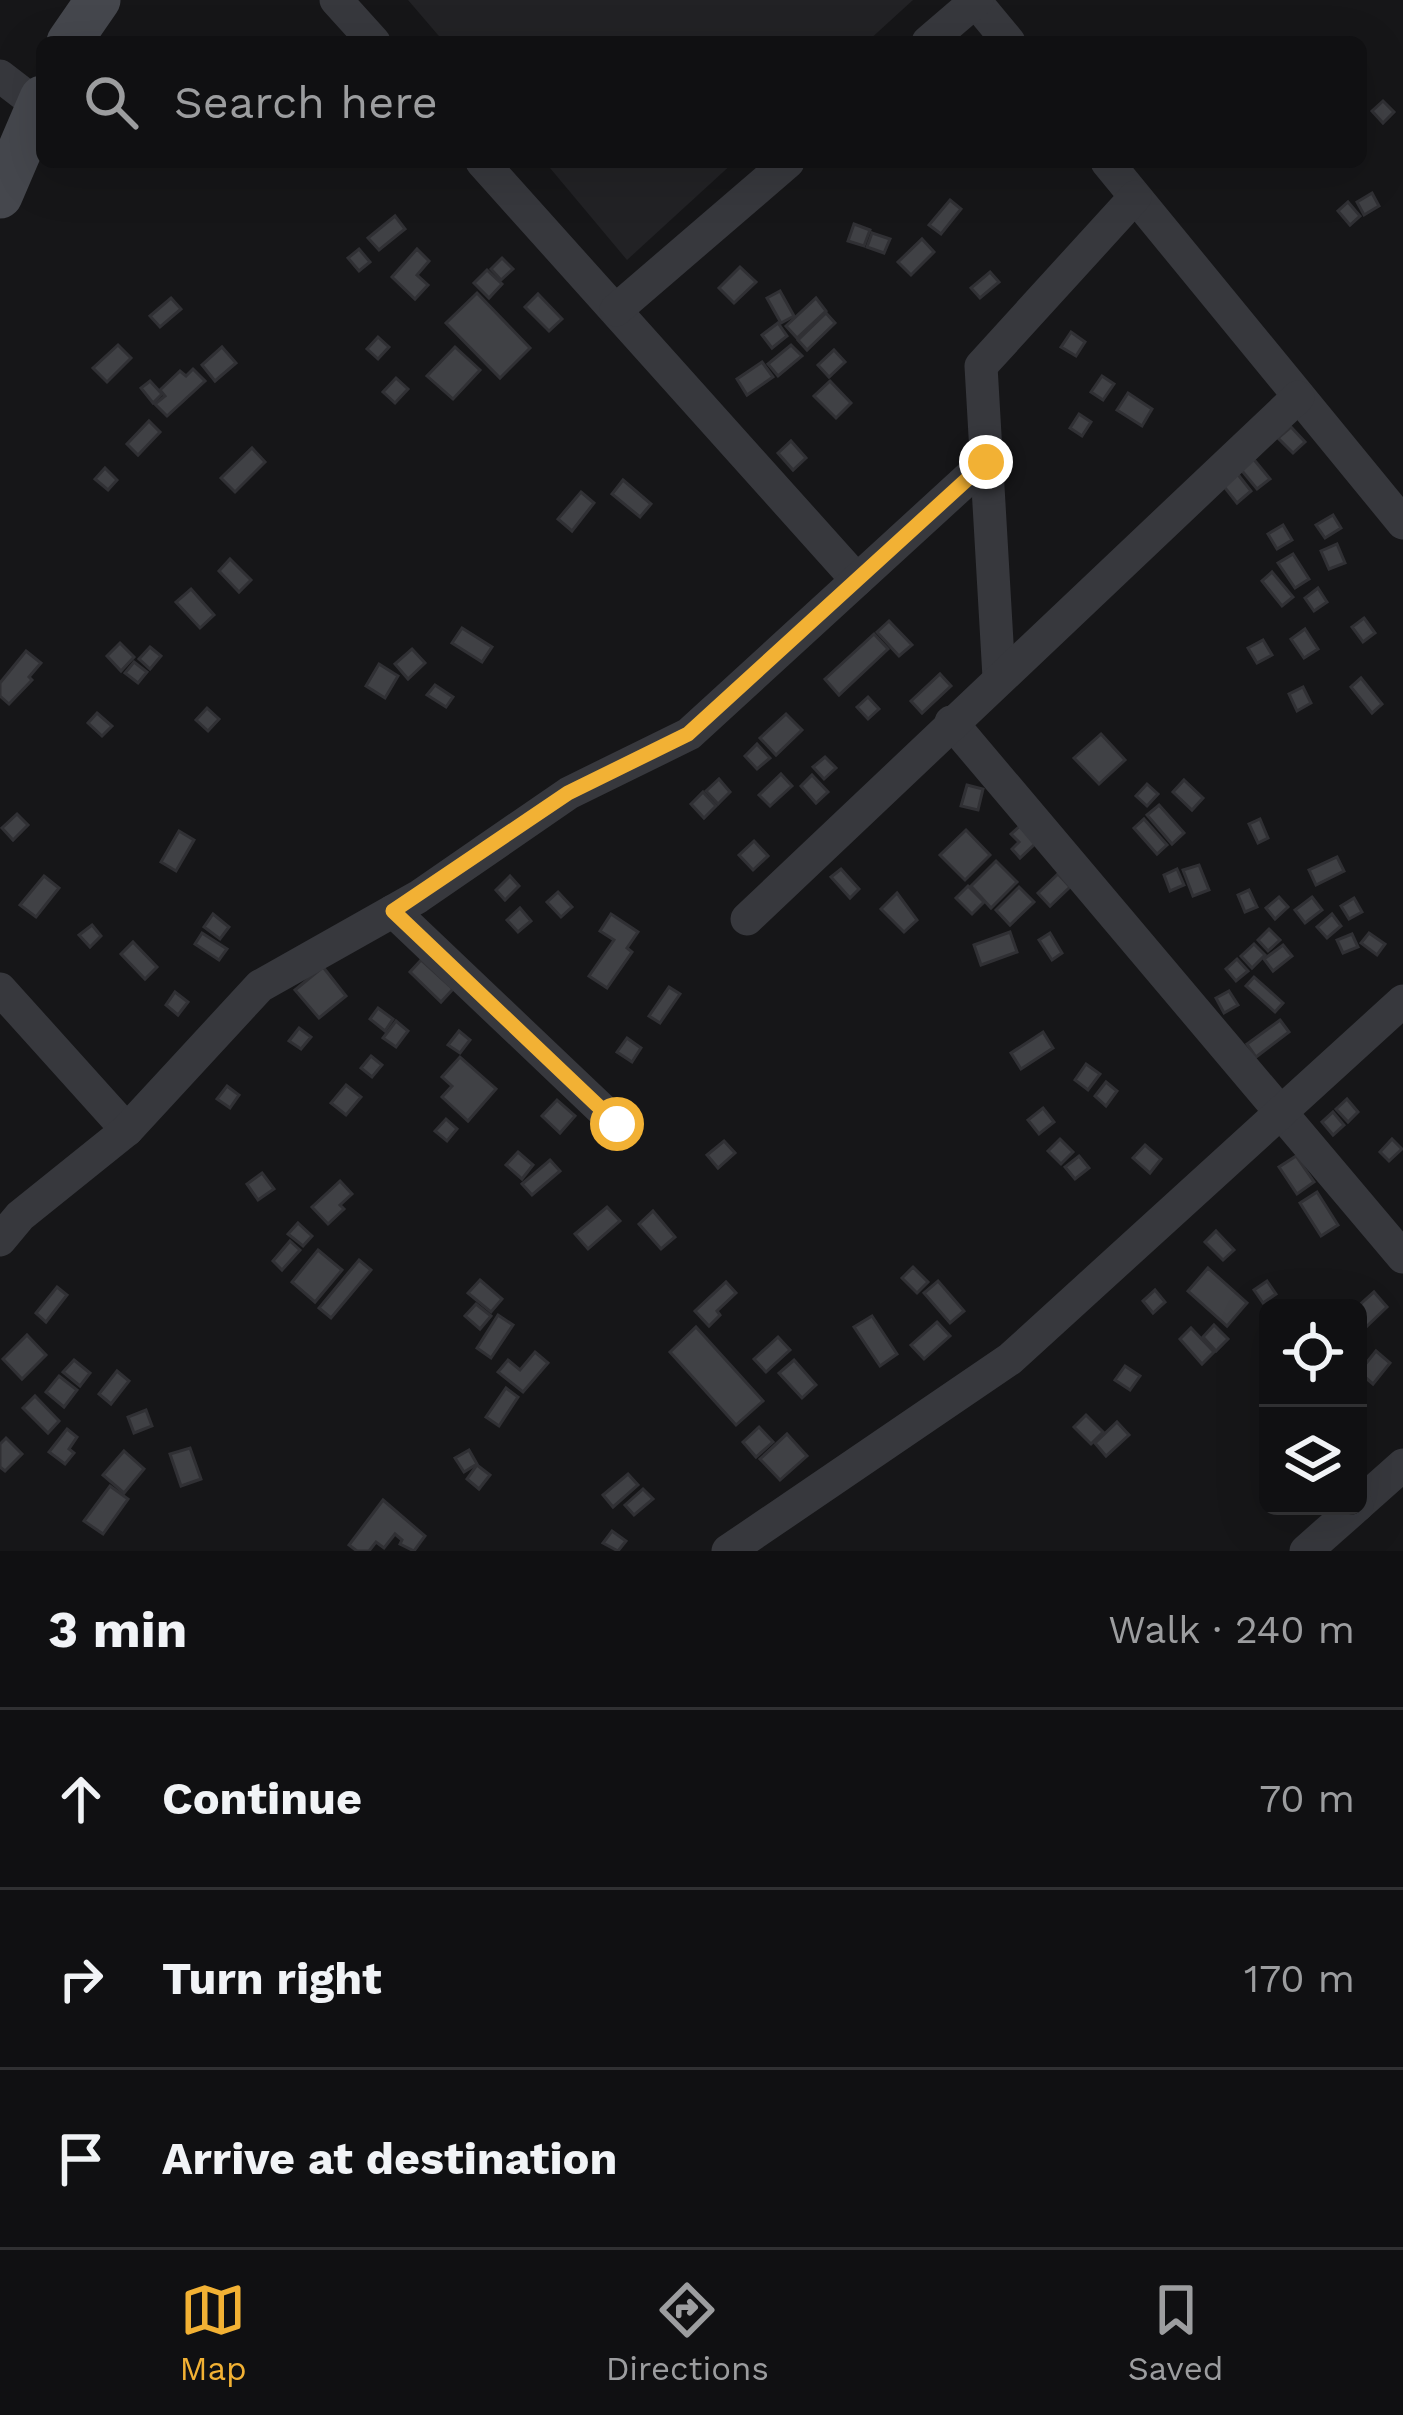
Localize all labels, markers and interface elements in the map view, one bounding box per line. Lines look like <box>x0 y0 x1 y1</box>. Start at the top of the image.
search box <box>36 36 1367 168</box>
icon: search <box>78 69 144 135</box>
text: Search here <box>174 76 438 129</box>
route end <box>959 435 1013 489</box>
route start <box>590 1097 644 1151</box>
map controls <box>1259 1299 1367 1515</box>
button: locate <box>1259 1299 1367 1407</box>
button: layers <box>1259 1407 1367 1515</box>
text: 3 min <box>48 1600 187 1659</box>
text: Walk · 240 m <box>1108 1607 1355 1652</box>
icon: ahead <box>48 1766 114 1832</box>
text: Continue <box>162 1772 362 1825</box>
text: 70 m <box>1259 1776 1355 1821</box>
icon: right <box>48 1946 114 2012</box>
text: Turn right <box>162 1952 382 2005</box>
text: 170 m <box>1244 1956 1355 2001</box>
icon: arrive <box>48 2126 114 2192</box>
text: Arrive at destination <box>162 2132 617 2185</box>
tab: Map <box>179 2277 247 2388</box>
tab: Directions <box>606 2277 769 2388</box>
tab: Saved <box>1128 2277 1224 2388</box>

